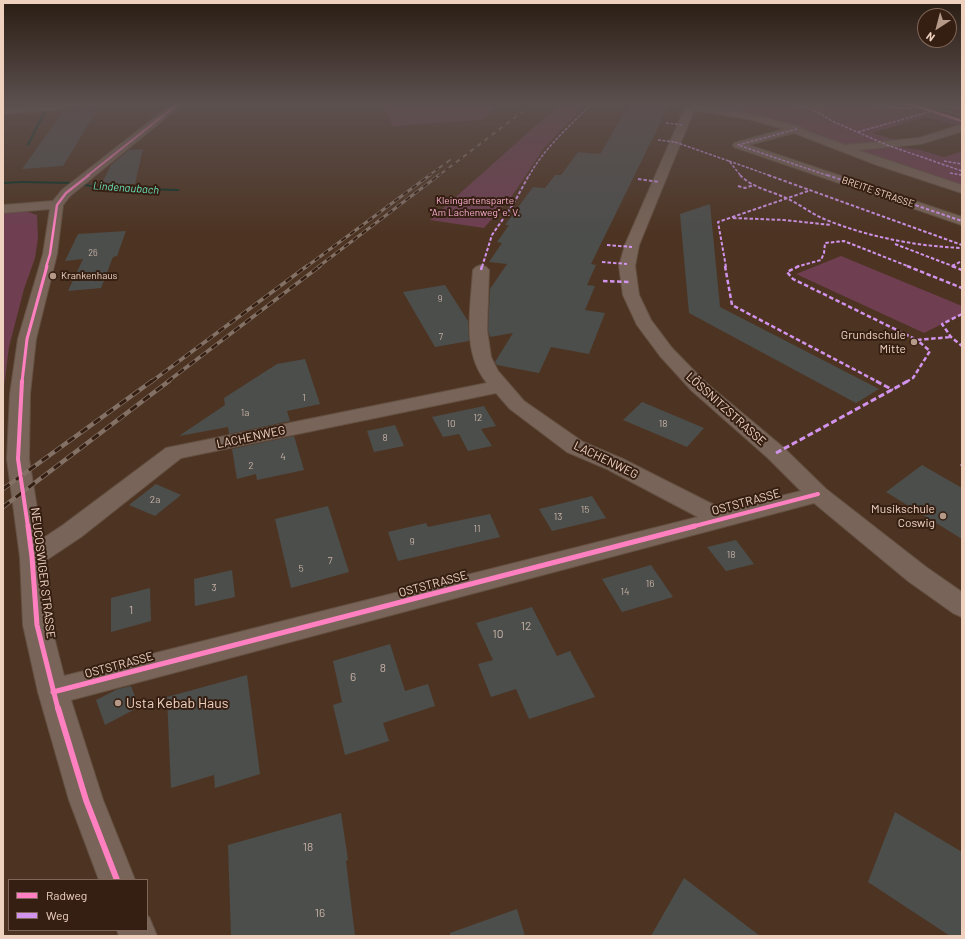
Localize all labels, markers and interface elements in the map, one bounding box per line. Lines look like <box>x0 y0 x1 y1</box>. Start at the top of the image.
north arrow <box>917 8 957 48</box>
text: N <box>923 30 937 45</box>
street label: BREITE STRASSE <box>840 174 916 210</box>
water label: Lindenaubach <box>93 179 159 197</box>
park label: Kleingartensparte "Am Lachenweg" e. V. <box>430 195 520 218</box>
house number: 26 <box>88 248 98 258</box>
place label: Krankenhaus <box>61 270 117 282</box>
marker: Krankenhaus <box>48 271 58 281</box>
house number: 9 <box>438 294 442 304</box>
place label: Grundschule Mitte <box>841 328 906 356</box>
house number: 7 <box>439 332 443 342</box>
marker: Grundschule Mitte <box>909 337 919 347</box>
street label: LÖSSNITZSTRASSE <box>683 369 769 449</box>
house number: 1 <box>302 392 306 404</box>
house number: 1a <box>241 407 249 419</box>
house number: 12 <box>474 412 482 424</box>
house number: 10 <box>446 418 456 430</box>
house number: 18 <box>659 418 667 430</box>
street label: LACHENWEG <box>215 423 287 451</box>
house number: 8 <box>382 432 388 444</box>
street label: LACHENWEG <box>571 438 641 482</box>
house number: 4 <box>280 451 286 463</box>
house number: 2 <box>248 460 254 472</box>
street label: OSTSTRASSE <box>710 486 782 518</box>
house number: 2a <box>150 494 160 506</box>
place label: Musikschule Coswig <box>871 502 935 530</box>
house number: 15 <box>581 504 589 516</box>
street label: NEUCOSWIGER STRASSE <box>28 507 58 639</box>
house number: 13 <box>554 511 562 523</box>
marker: Musikschule Coswig <box>938 511 948 521</box>
house number: 11 <box>473 523 481 535</box>
house number: 9 <box>409 536 415 548</box>
house number: 18 <box>727 549 735 561</box>
house number: 7 <box>328 555 332 567</box>
house number: 5 <box>298 563 304 575</box>
street label: OSTSTRASSE <box>397 568 469 600</box>
house number: 16 <box>646 578 654 590</box>
house number: 3 <box>211 582 217 594</box>
house number: 14 <box>620 586 630 598</box>
house number: 1 <box>129 603 133 617</box>
house number: 12 <box>521 619 531 633</box>
house number: 10 <box>493 627 503 641</box>
street label: OSTSTRASSE <box>83 649 155 681</box>
house number: 8 <box>380 661 386 675</box>
house number: 6 <box>350 670 356 684</box>
place label: Usta Kebab Haus <box>126 695 228 711</box>
marker: Usta Kebab Haus <box>113 698 123 708</box>
house number: 18 <box>303 840 313 854</box>
legend <box>8 879 148 931</box>
text: Radweg <box>46 888 87 902</box>
house number: 16 <box>315 906 325 920</box>
text: Weg <box>46 908 69 922</box>

